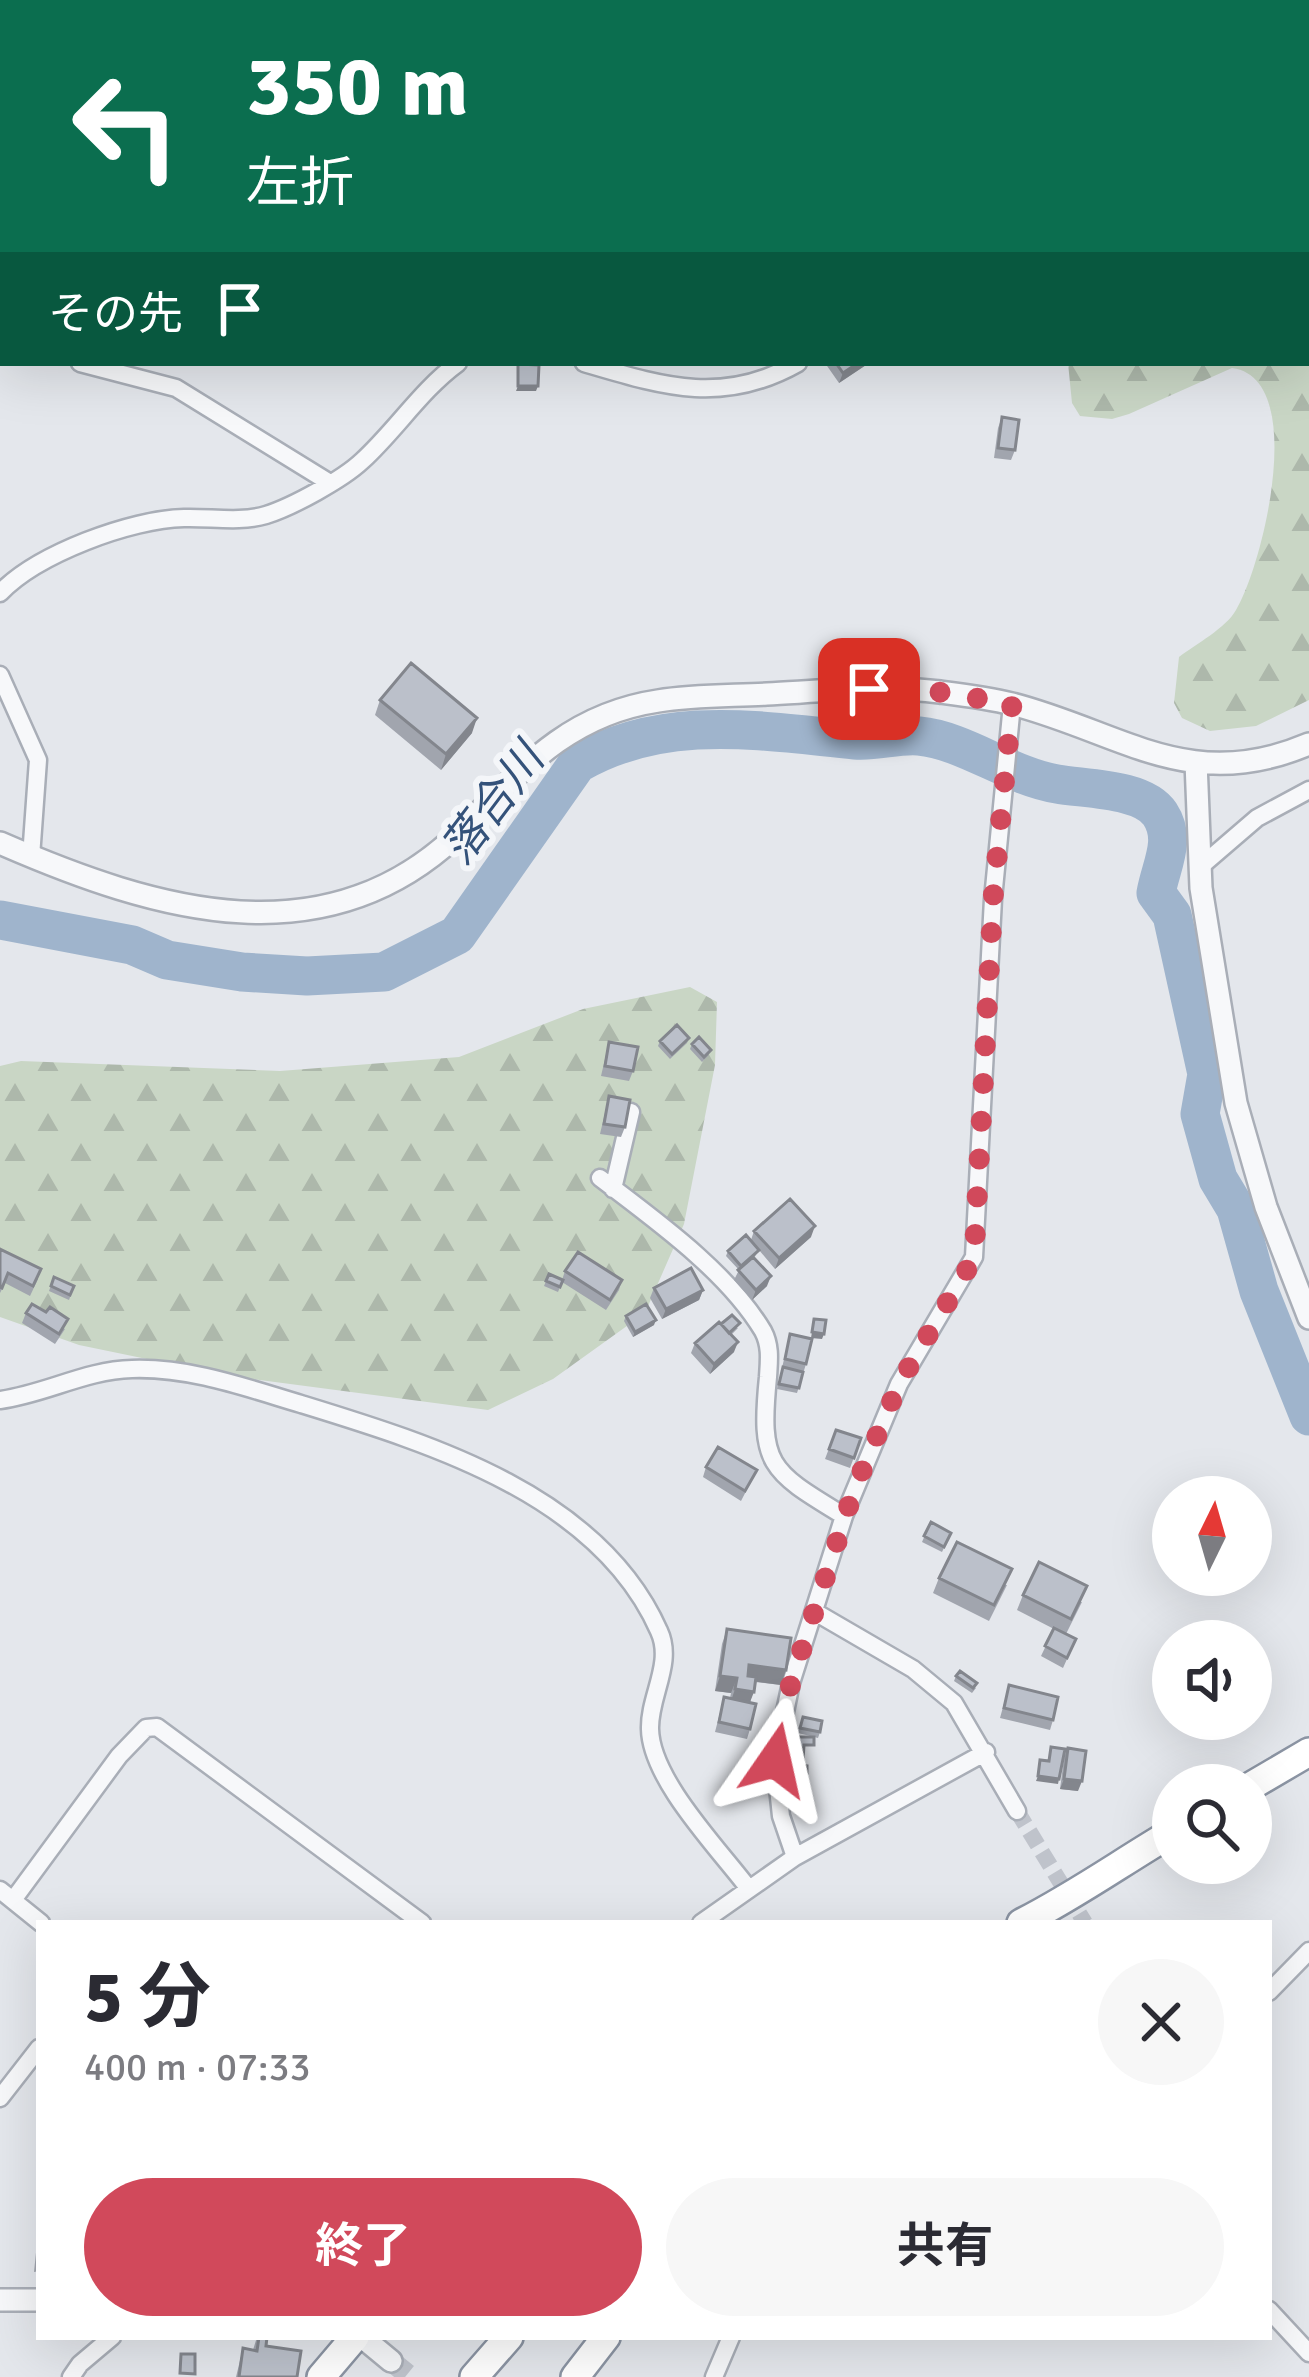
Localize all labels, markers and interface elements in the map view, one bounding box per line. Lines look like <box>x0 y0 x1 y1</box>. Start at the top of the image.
text: 350 m <box>246 35 468 139</box>
icon: left <box>48 48 204 204</box>
text: 左折 <box>246 150 354 217</box>
icon: arrive <box>207 276 273 342</box>
text: その先 <box>48 287 183 342</box>
pin <box>818 638 920 740</box>
icon: arrive <box>836 656 902 722</box>
water label: 落合川 <box>430 730 558 874</box>
north arrow <box>1152 1476 1272 1596</box>
map controls <box>1152 1476 1272 1884</box>
button: sound <box>1152 1620 1272 1740</box>
position arrow <box>712 1697 838 1823</box>
button: search <box>1152 1764 1272 1884</box>
text: 5 分 <box>84 1953 211 2042</box>
button: close <box>1098 1959 1224 2085</box>
text: 400 m · 07:33 <box>84 2043 311 2091</box>
button: 終了 <box>84 2178 642 2316</box>
button: 共有 <box>666 2178 1224 2316</box>

